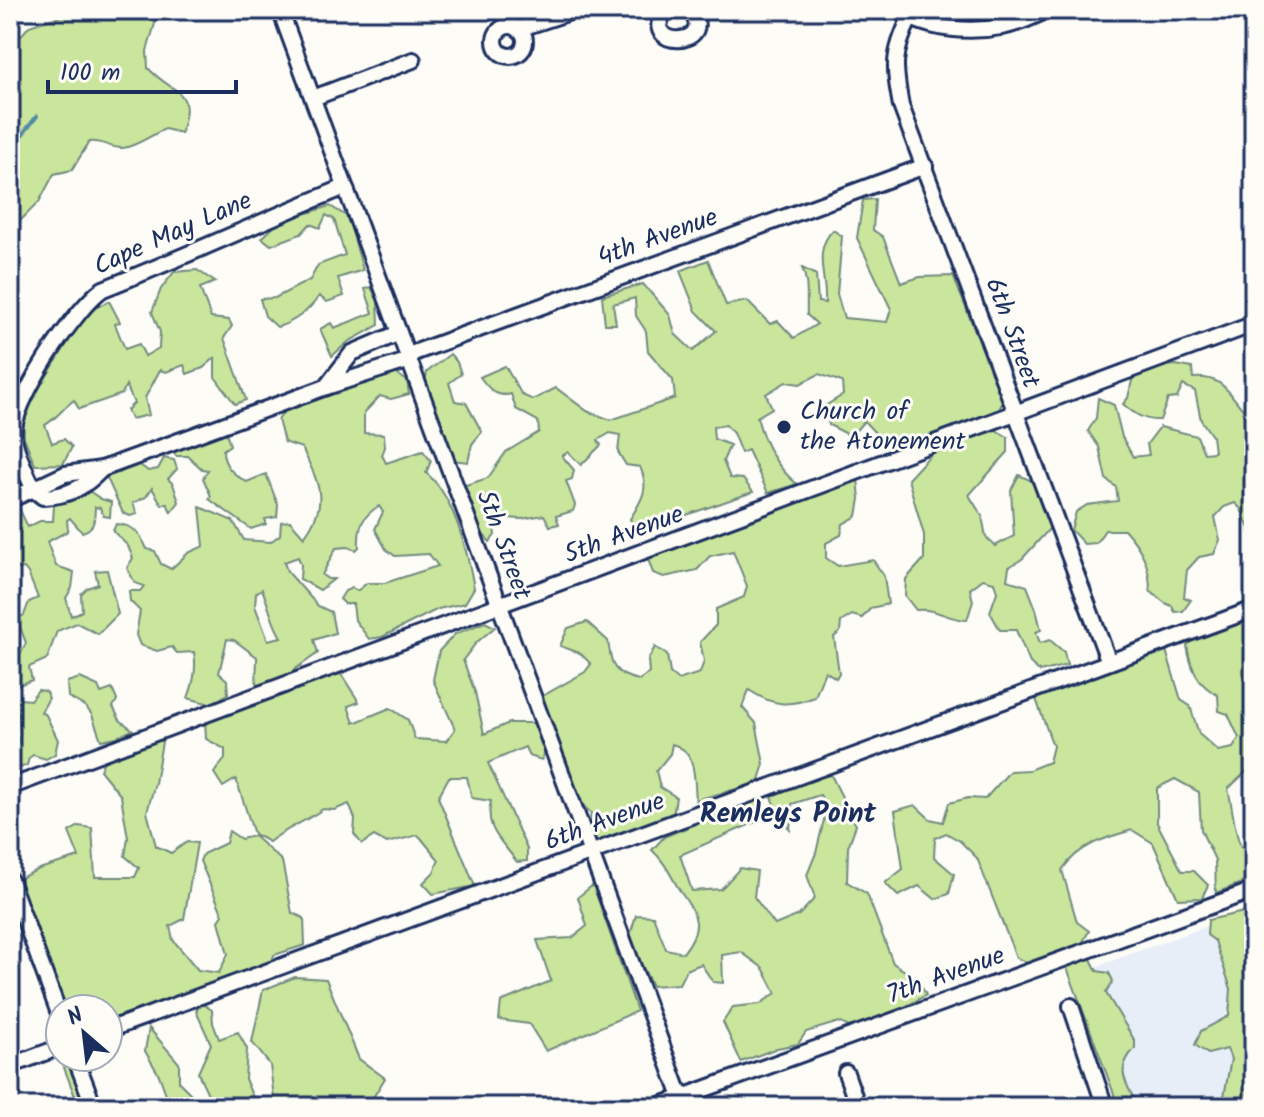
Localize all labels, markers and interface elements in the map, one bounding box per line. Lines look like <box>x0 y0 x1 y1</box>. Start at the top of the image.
scale bar <box>48 44 236 94</box>
text: 100 m <box>60 54 120 93</box>
street label: Cape May Lane <box>87 180 259 288</box>
street label: 4th Avenue <box>592 197 724 279</box>
street label: 6th Street <box>973 272 1052 395</box>
place label: Church of the Atonement <box>800 391 967 463</box>
marker: Church of the Atonement <box>775 418 793 436</box>
street label: 5th Street <box>464 484 543 607</box>
street label: 5th Avenue <box>558 494 690 576</box>
street label: 6th Avenue <box>539 781 671 863</box>
district label: Remleys Point <box>700 792 877 837</box>
street label: 7th Avenue <box>881 935 1011 1017</box>
north arrow <box>44 993 124 1073</box>
text: N <box>61 999 90 1036</box>

